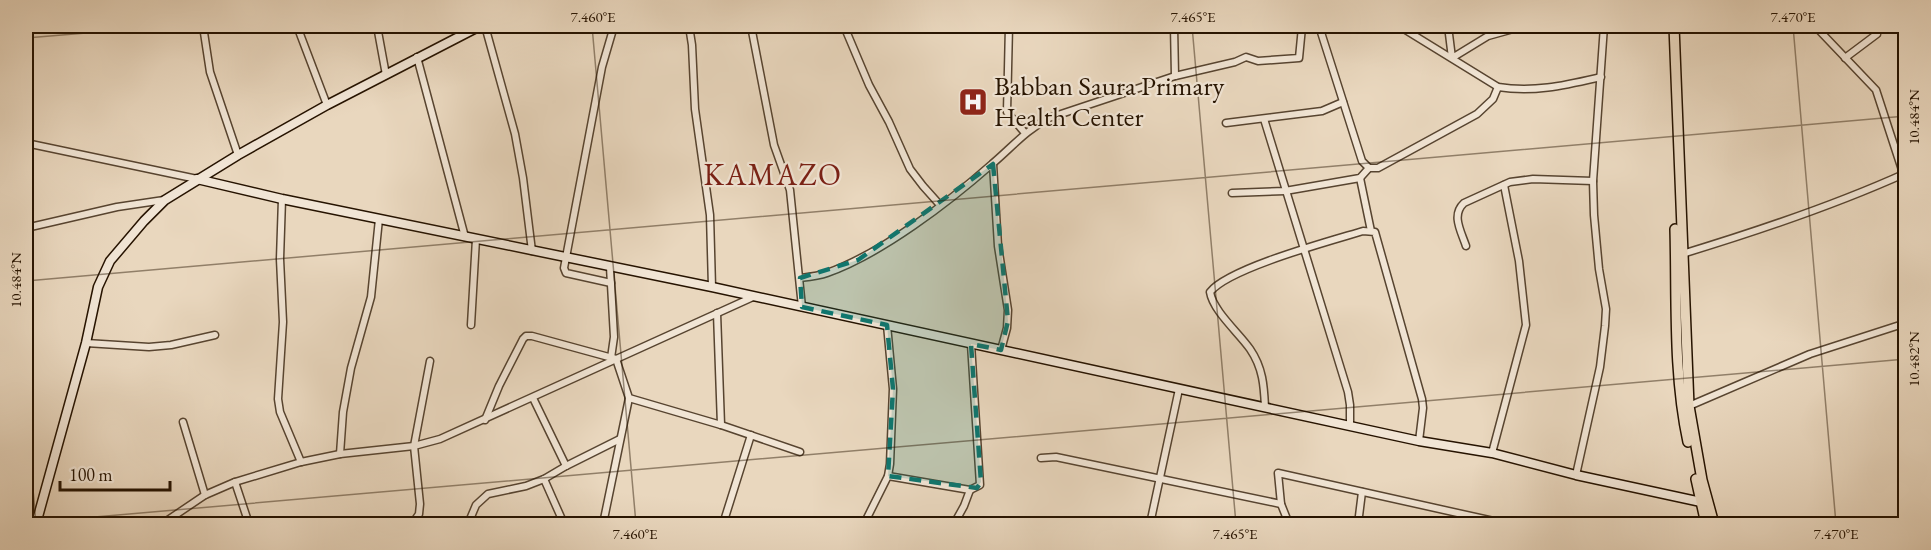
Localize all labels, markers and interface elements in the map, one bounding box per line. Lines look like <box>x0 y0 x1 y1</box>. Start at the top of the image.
text: 7.460°E <box>570 7 616 26</box>
text: 7.465°E <box>1170 7 1216 26</box>
text: 7.470°E <box>1770 7 1816 26</box>
place label: Babban Saura Primary Health Center <box>994 68 1224 134</box>
hospital icon: Babban Saura Primary Health Center <box>957 86 989 118</box>
text: 10.484°N <box>1904 89 1923 145</box>
district label: KAMAZO <box>704 155 842 194</box>
text: 10.484°N <box>6 252 25 308</box>
text: 10.482°N <box>1904 331 1923 387</box>
scale bar <box>60 454 170 492</box>
text: 100 m <box>69 463 113 486</box>
text: 7.460°E <box>612 524 658 543</box>
text: 7.465°E <box>1212 524 1258 543</box>
text: 7.470°E <box>1813 524 1859 543</box>

